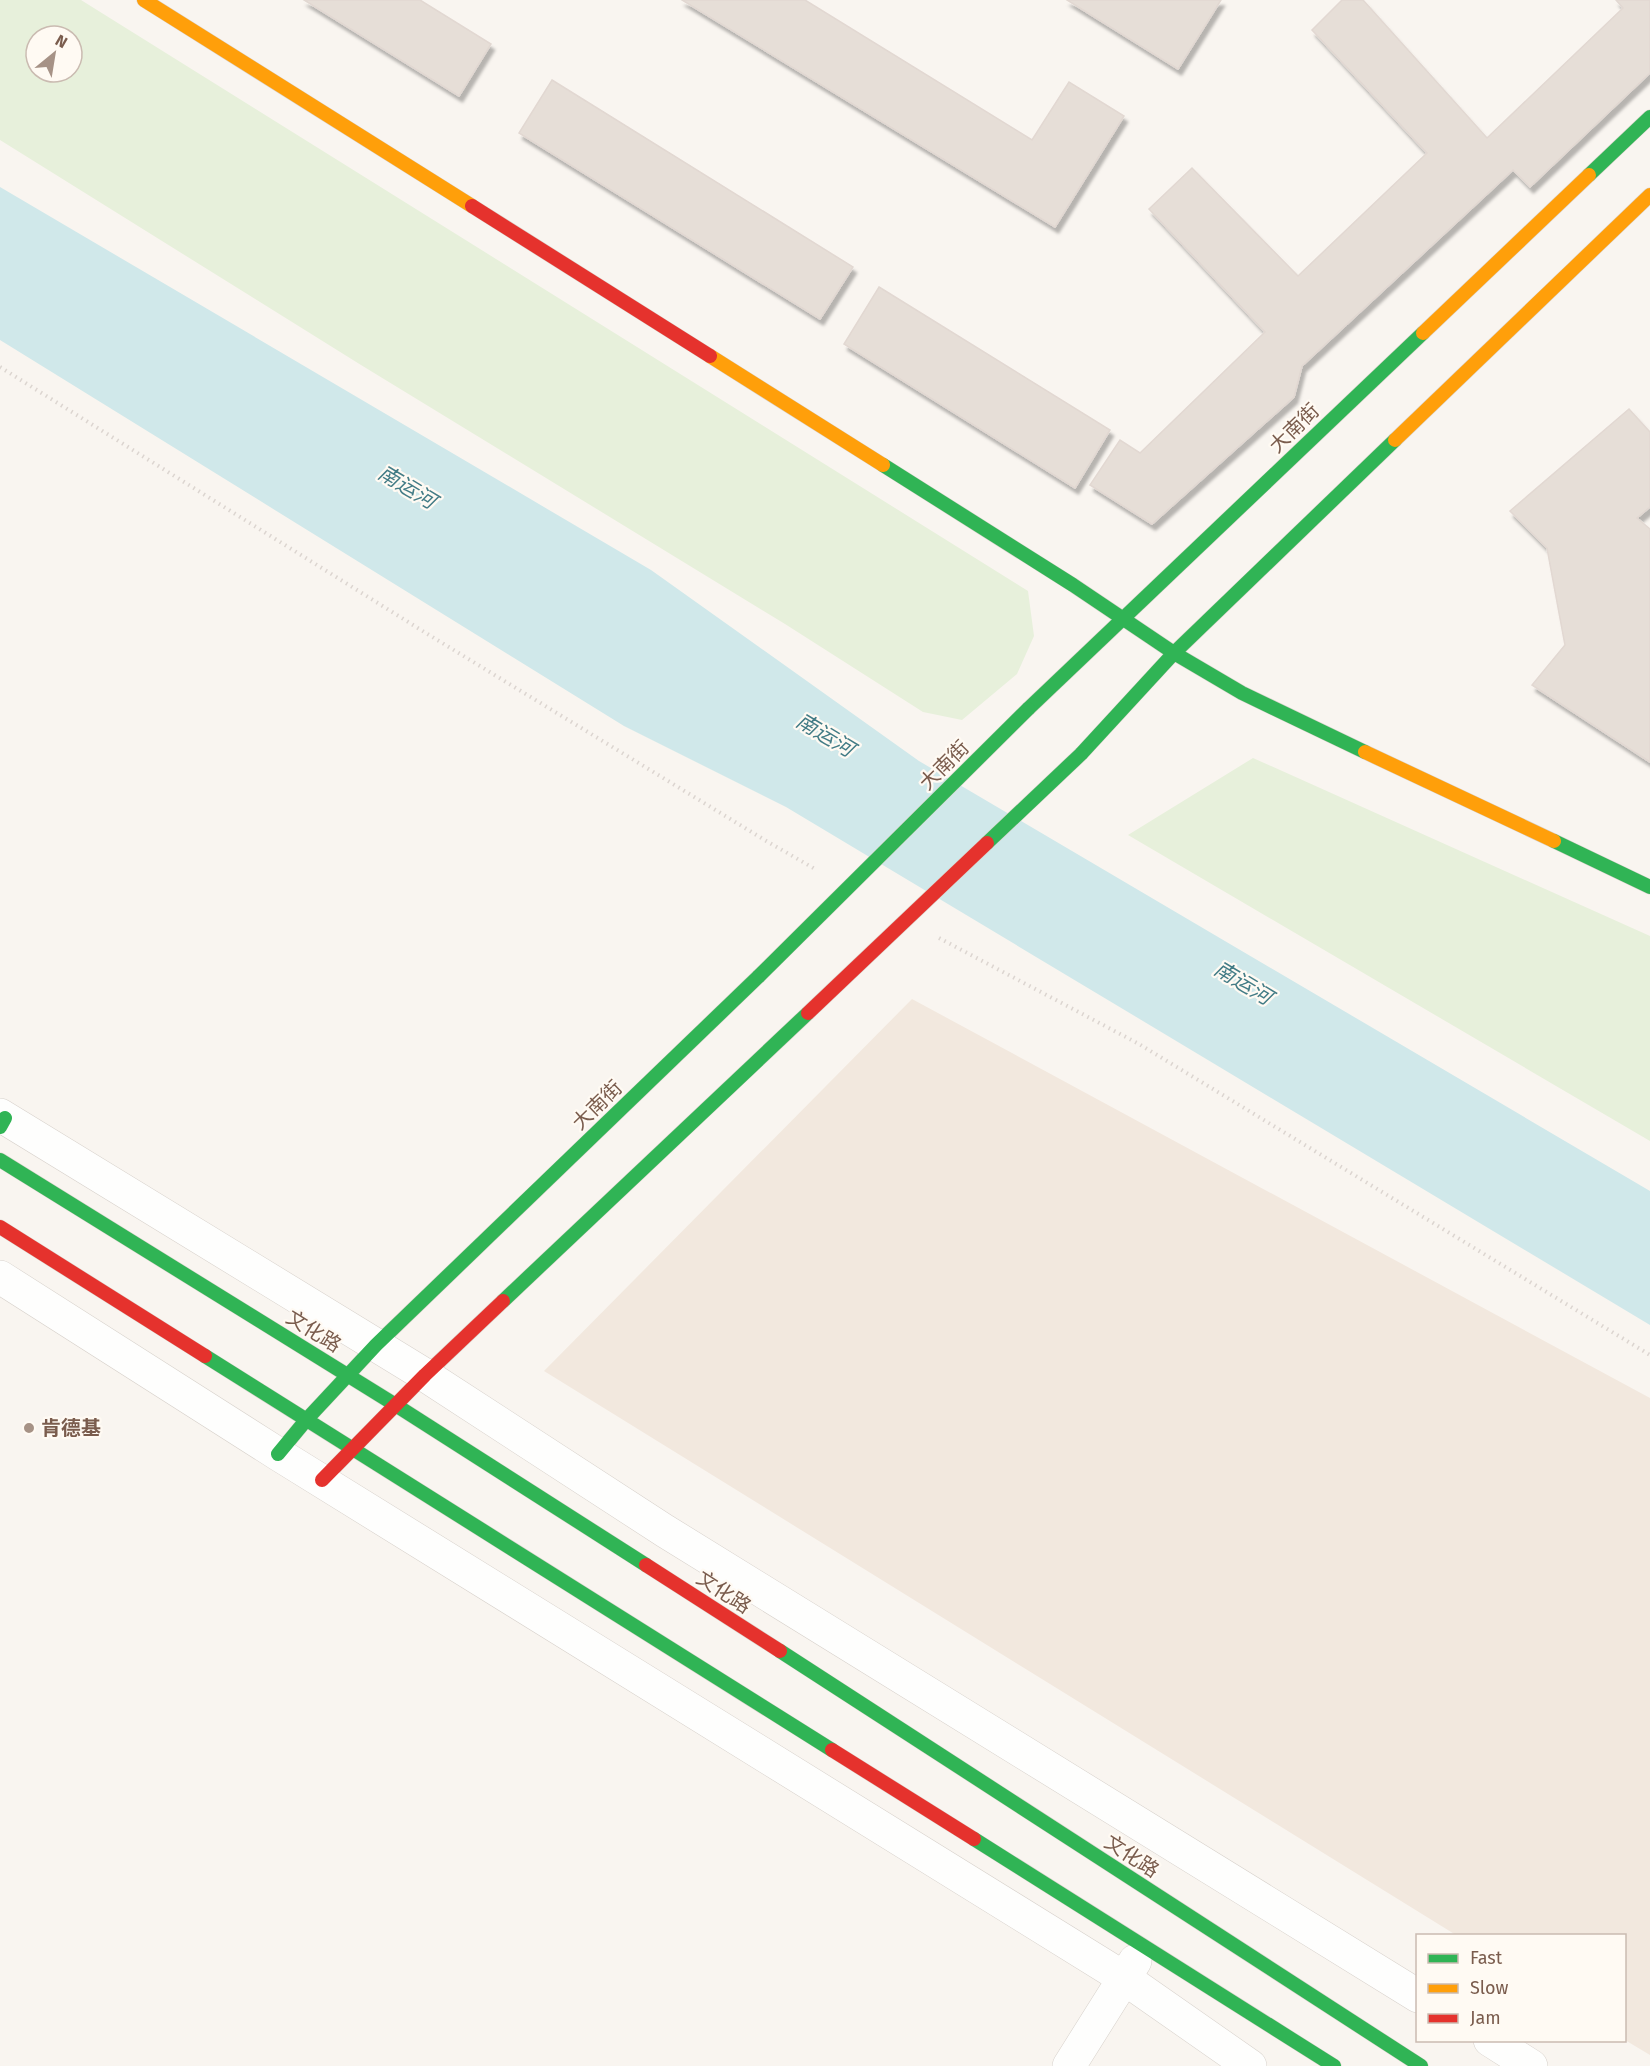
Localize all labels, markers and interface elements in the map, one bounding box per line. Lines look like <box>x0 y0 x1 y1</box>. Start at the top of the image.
north arrow <box>24 24 84 84</box>
text: N <box>52 31 71 52</box>
street label: 大南街 <box>1264 399 1324 457</box>
water label: 南运河 <box>373 460 444 516</box>
water label: 南运河 <box>791 708 862 764</box>
street label: 大南街 <box>914 735 974 795</box>
water label: 南运河 <box>1209 956 1280 1012</box>
street label: 大南街 <box>567 1076 627 1134</box>
street label: 文化路 <box>282 1305 346 1357</box>
place label: 肯德基 <box>41 1416 101 1440</box>
marker: 肯德基 <box>22 1421 36 1435</box>
street label: 文化路 <box>692 1566 756 1618</box>
street label: 文化路 <box>1100 1830 1164 1882</box>
legend <box>1416 1934 1626 2042</box>
text: Fast <box>1470 1947 1503 1969</box>
text: Slow <box>1470 1977 1509 1999</box>
text: Jam <box>1470 2007 1501 2029</box>

